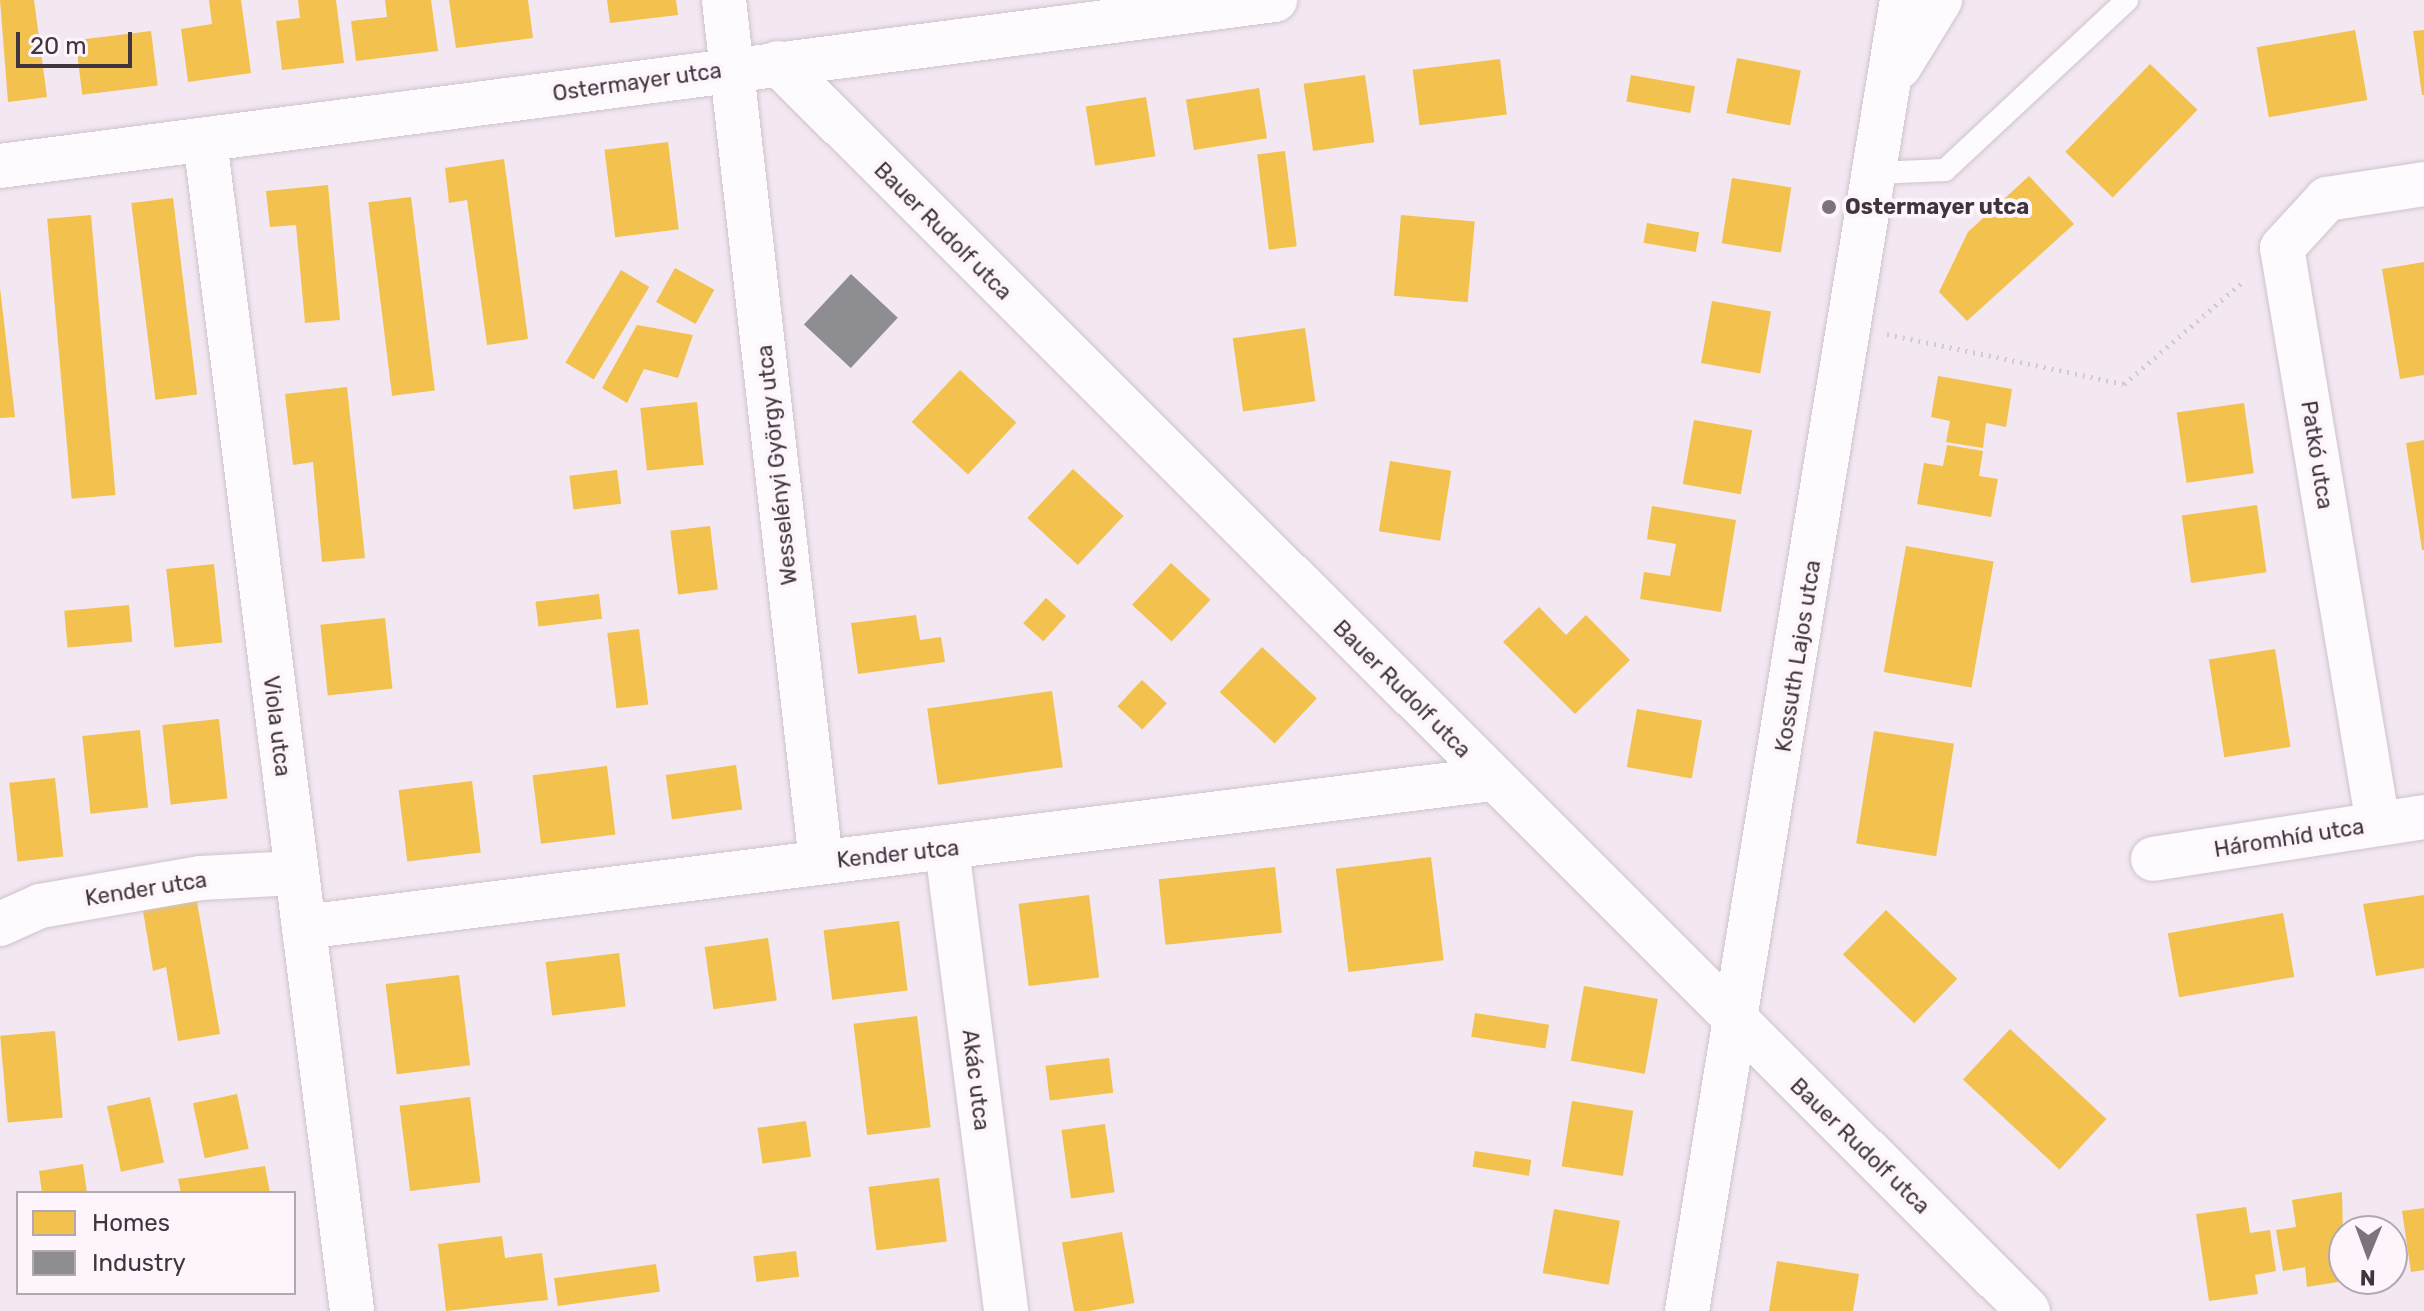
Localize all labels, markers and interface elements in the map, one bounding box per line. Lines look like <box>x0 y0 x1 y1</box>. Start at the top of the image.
scale bar <box>20 16 136 66</box>
text: 20 m <box>30 32 87 60</box>
street label: Ostermayer utca <box>551 57 723 107</box>
street label: Bauer Rudolf utca <box>868 156 1018 306</box>
place label: Ostermayer utca <box>1845 194 2030 220</box>
marker: Ostermayer utca <box>1820 198 1838 216</box>
street label: Wesselényi György utca <box>751 343 803 587</box>
street label: Patkó utca <box>2295 399 2339 511</box>
street label: Kossuth Lajos utca <box>1770 558 1826 754</box>
street label: Bauer Rudolf utca <box>1327 614 1477 764</box>
street label: Viola utca <box>258 674 296 778</box>
street label: Háromhíd utca <box>2212 813 2366 863</box>
street label: Kender utca <box>835 834 961 874</box>
street label: Kender utca <box>83 866 209 912</box>
street label: Akác utca <box>957 1028 995 1132</box>
street label: Bauer Rudolf utca <box>1784 1072 1936 1220</box>
legend <box>16 1191 296 1295</box>
text: Homes <box>92 1209 170 1237</box>
north arrow <box>2328 1215 2408 1295</box>
text: Industry <box>92 1249 186 1277</box>
text: N <box>2359 1264 2376 1291</box>

